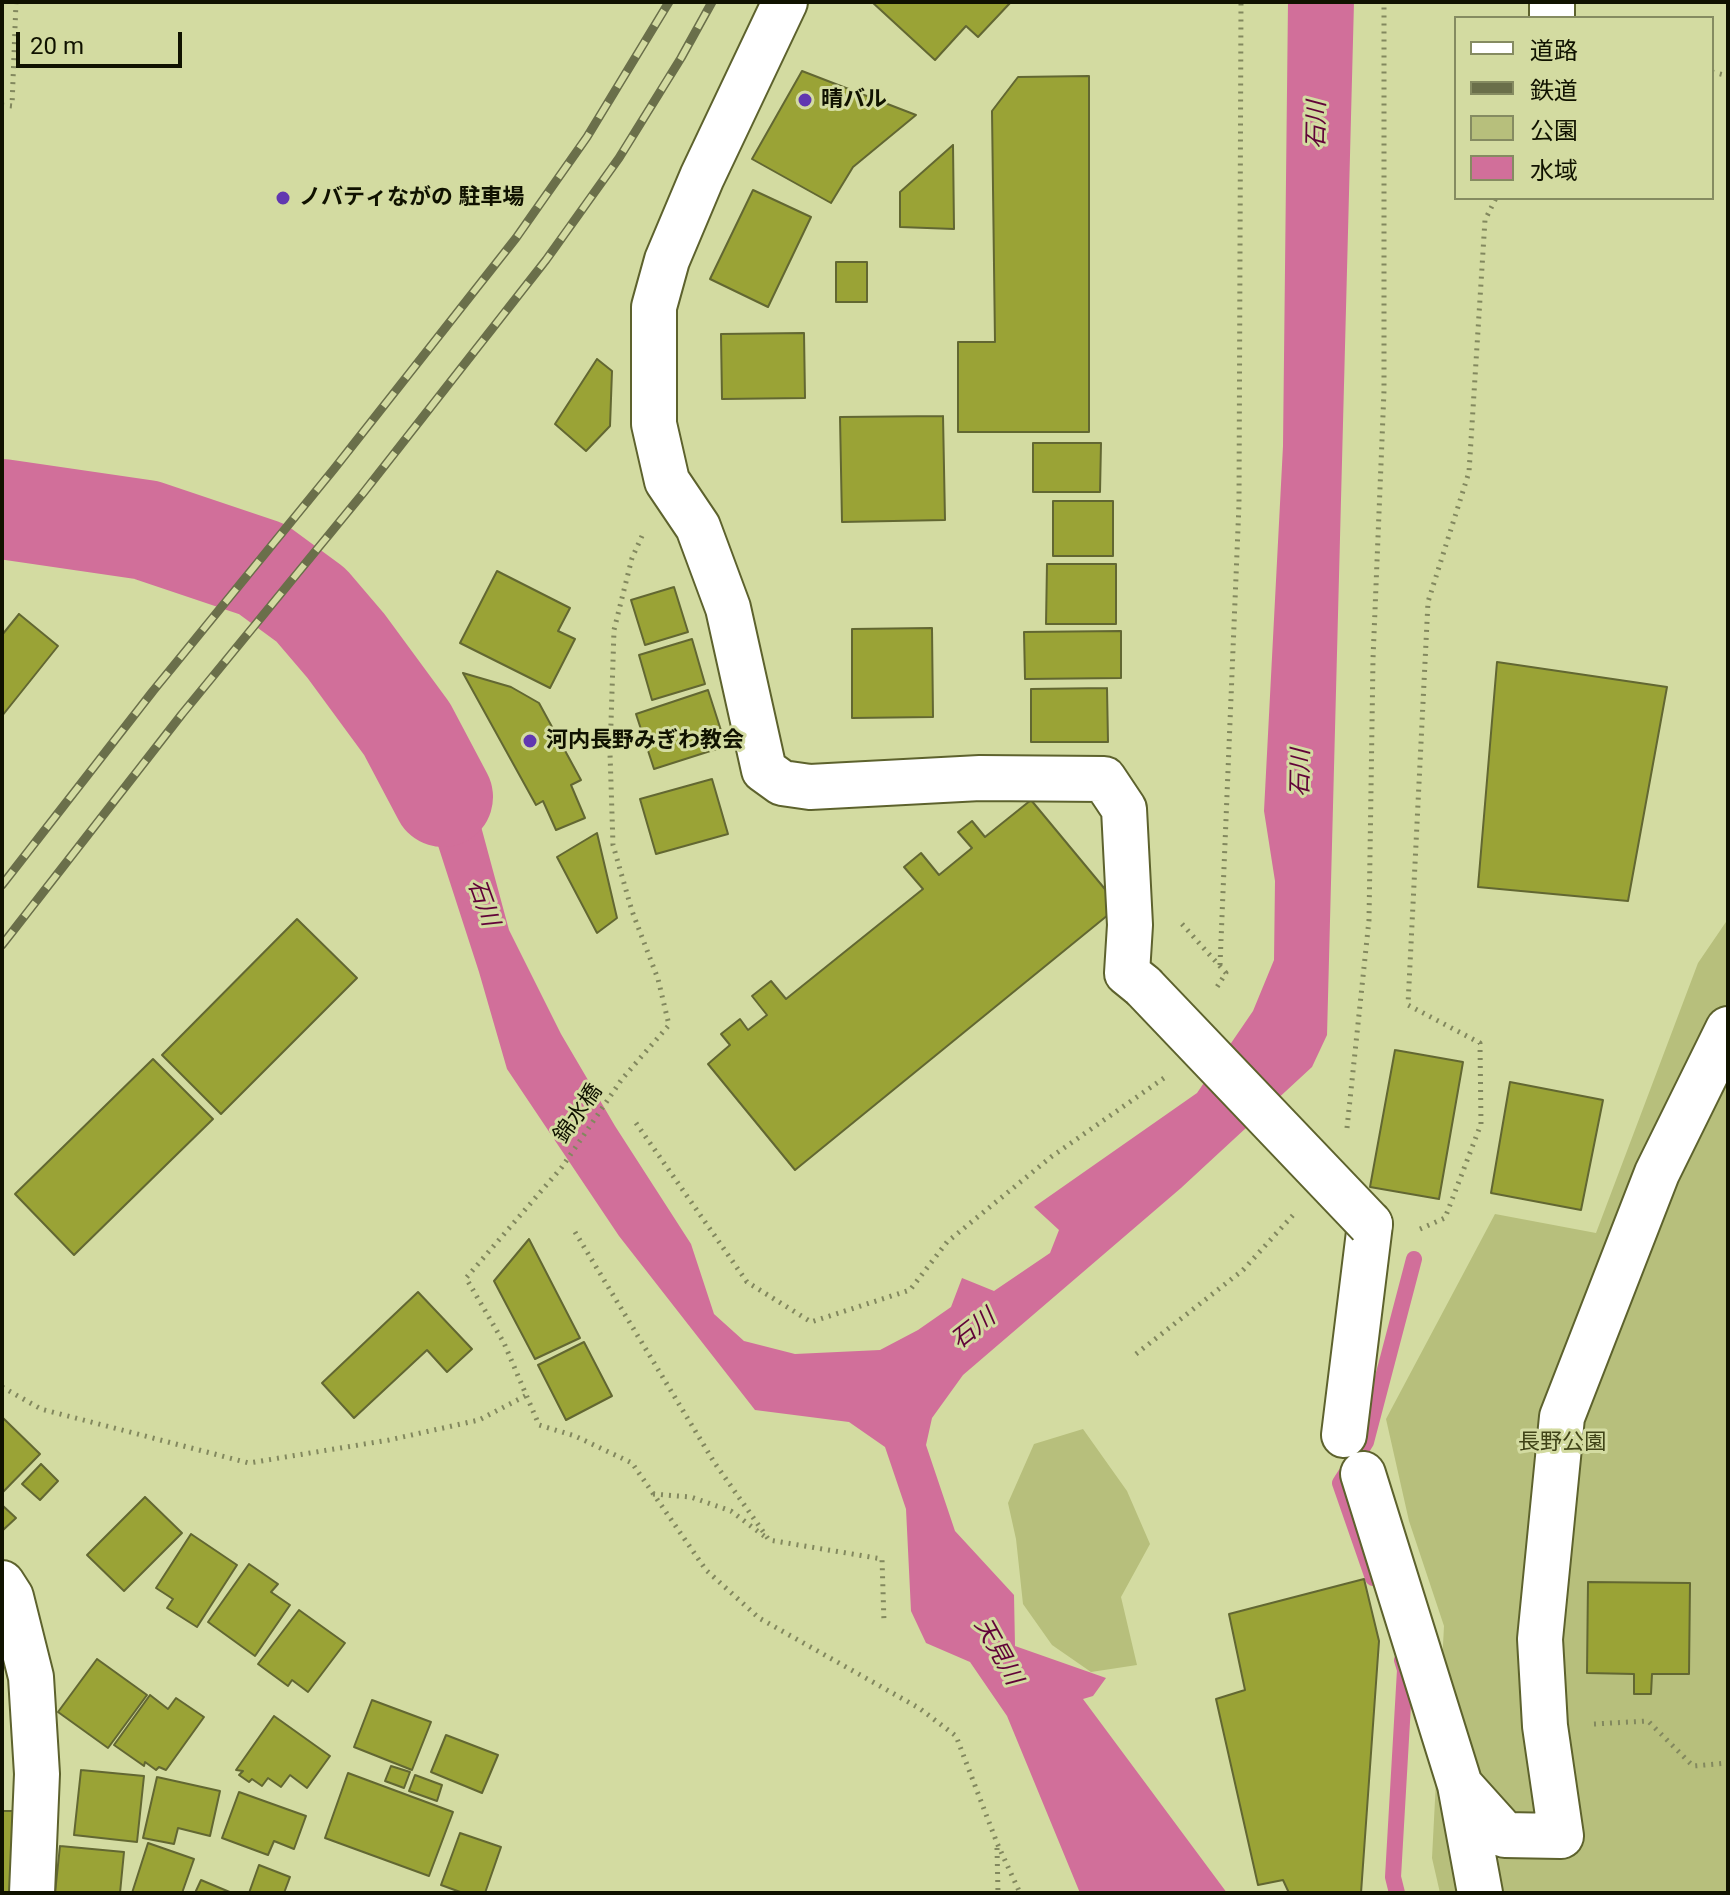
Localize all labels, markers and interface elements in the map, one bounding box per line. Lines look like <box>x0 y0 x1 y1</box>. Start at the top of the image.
scale bar <box>20 16 186 66</box>
legend <box>1454 16 1714 200</box>
text: 20 m <box>30 32 84 60</box>
text: 道路 <box>1530 37 1578 65</box>
text: 鉄道 <box>1530 77 1578 105</box>
place label: 晴バル <box>821 87 887 113</box>
marker: 晴バル <box>796 91 814 109</box>
water label: 石川 <box>1303 101 1333 149</box>
text: 公園 <box>1530 117 1578 145</box>
text: 水域 <box>1530 157 1578 185</box>
place label: ノバティながの 駐車場 <box>299 185 524 211</box>
marker: ノバティながの 駐車場 <box>274 189 292 207</box>
place label: 河内長野みぎわ教会 <box>546 728 744 754</box>
marker: 河内長野みぎわ教会 <box>521 732 539 750</box>
water label: 石川 <box>1287 749 1317 797</box>
water label: 石川 <box>460 876 504 930</box>
street label: 錦水橋 <box>549 1079 609 1149</box>
water label: 石川 <box>946 1304 1002 1356</box>
park label: 長野公園 <box>1518 1430 1606 1456</box>
water label: 天見川 <box>967 1614 1027 1690</box>

